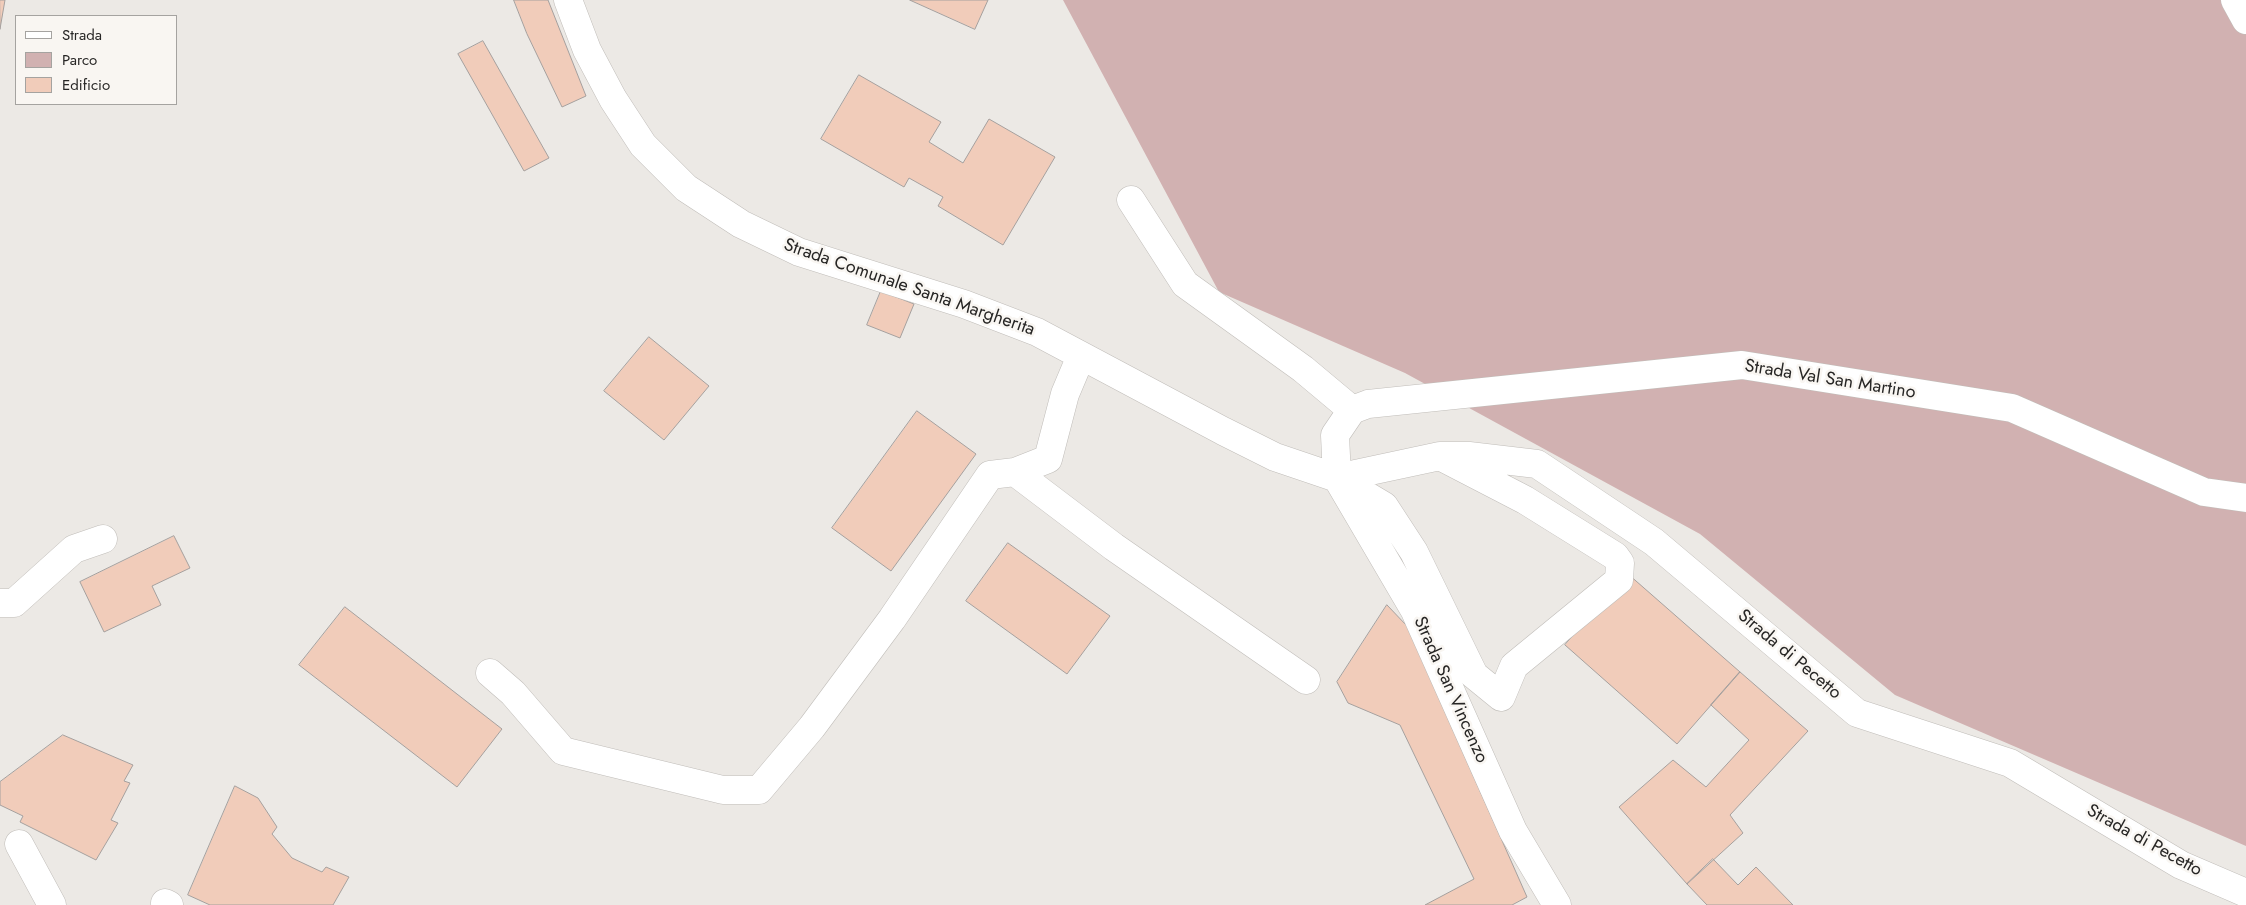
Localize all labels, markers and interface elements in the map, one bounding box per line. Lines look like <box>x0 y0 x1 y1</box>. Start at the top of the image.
legend <box>15 15 178 105</box>
text: Strada <box>62 24 102 46</box>
text: Parco <box>62 49 97 71</box>
text: Edificio <box>62 74 110 96</box>
street label: Strada Comunale Santa Margherita <box>781 235 1037 341</box>
street label: Strada Val San Martino <box>1743 356 1917 404</box>
street label: Strada di Pecetto <box>1733 605 1845 705</box>
street label: Strada San Vincenzo <box>1408 613 1492 767</box>
street label: Strada di Pecetto <box>2083 800 2205 882</box>

